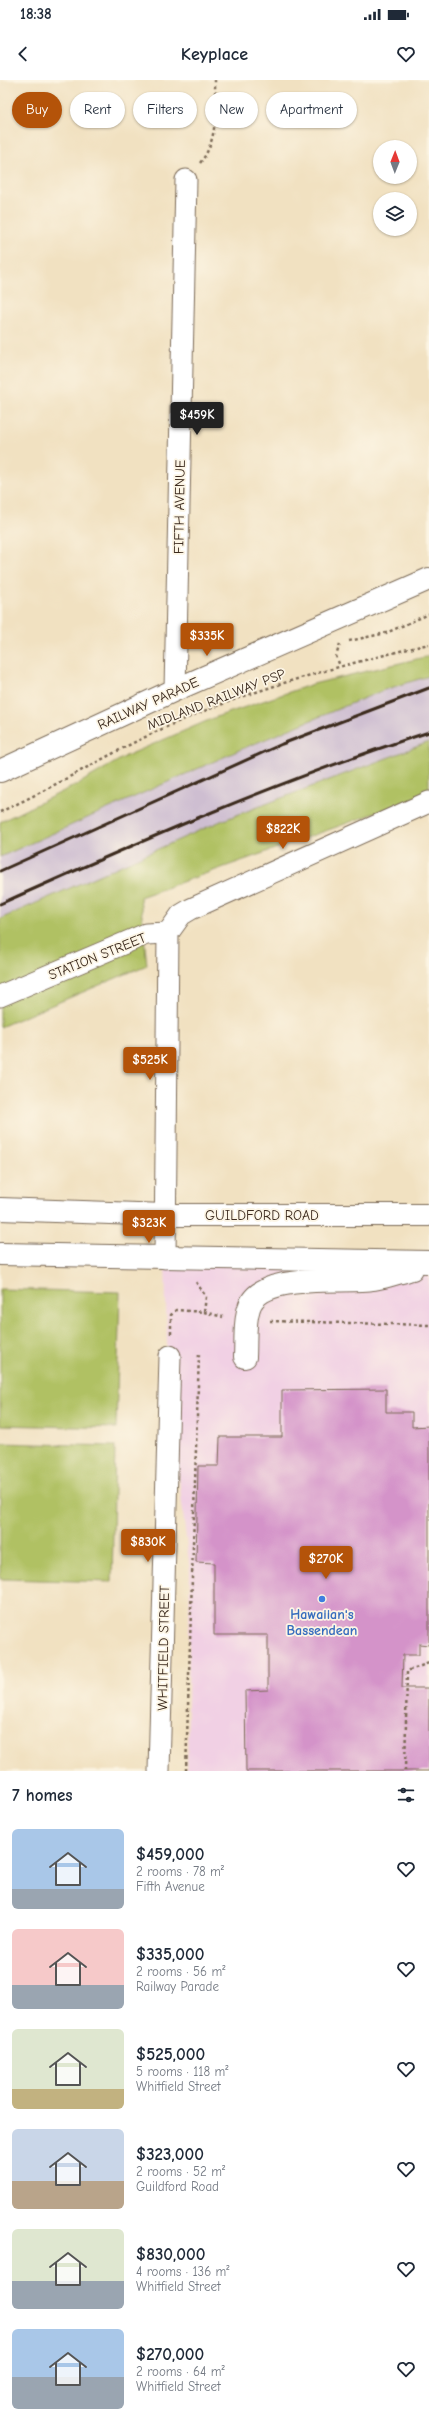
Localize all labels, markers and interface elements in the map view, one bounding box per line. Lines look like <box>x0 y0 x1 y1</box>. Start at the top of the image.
text: 18:38 <box>20 5 52 23</box>
icon: back <box>12 43 34 65</box>
icon: heart <box>395 43 417 65</box>
text: Keyplace <box>181 44 248 65</box>
chip: Buy <box>12 92 62 128</box>
chip: Rent <box>70 92 125 128</box>
chip: Filters <box>133 92 197 128</box>
chip: New <box>205 92 258 128</box>
chip: Apartment <box>266 92 357 128</box>
north arrow <box>373 140 417 184</box>
map controls <box>373 140 417 236</box>
button: layers <box>373 192 417 236</box>
pin: $459K <box>169 402 225 436</box>
text: $459K <box>180 407 214 422</box>
street label: FIFTH AVENUE <box>170 460 189 554</box>
pin: $335K <box>179 623 235 657</box>
text: $335K <box>190 628 224 643</box>
street label: MIDLAND RAILWAY PSP <box>144 665 288 734</box>
street label: RAILWAY PARADE <box>95 674 201 733</box>
pin: $822K <box>255 816 311 850</box>
text: $822K <box>266 821 300 836</box>
street label: STATION STREET <box>46 929 149 984</box>
pin: $525K <box>122 1047 178 1081</box>
text: $525K <box>132 1052 168 1067</box>
street label: GUILDFORD ROAD <box>205 1207 319 1224</box>
pin: $323K <box>121 1210 177 1244</box>
text: $323K <box>132 1215 166 1230</box>
pin: $830K <box>120 1529 176 1563</box>
text: $830K <box>130 1534 166 1549</box>
pin: $270K <box>298 1546 354 1580</box>
text: $270K <box>309 1551 343 1566</box>
street label: WHITFIELD STREET <box>154 1585 173 1711</box>
marker: Hawaiian's Bassendean <box>317 1594 327 1604</box>
place label: Hawaiian's Bassendean <box>287 1606 357 1639</box>
icon: filters <box>395 1784 417 1806</box>
text: 7 homes <box>12 1786 73 1805</box>
icon: home <box>44 1845 92 1893</box>
text: $459,000 <box>136 1845 205 1864</box>
icon: heart <box>395 1858 417 1880</box>
text: 2 rooms · 78 m² <box>136 1864 224 1879</box>
text: Fifth Avenue <box>136 1879 205 1894</box>
icon: home <box>44 1945 92 1993</box>
text: $335,000 <box>136 1945 204 1964</box>
icon: heart <box>395 1958 417 1980</box>
text: 2 rooms · 56 m² <box>136 1964 225 1979</box>
text: Railway Parade <box>136 1979 219 1994</box>
icon: home <box>44 2045 92 2093</box>
text: $525,000 <box>136 2045 205 2064</box>
icon: heart <box>395 2058 417 2080</box>
text: 5 rooms · 118 m² <box>136 2064 229 2079</box>
text: Whitfield Street <box>136 2079 221 2094</box>
icon: home <box>44 2145 92 2193</box>
text: $323,000 <box>136 2145 204 2164</box>
icon: heart <box>395 2158 417 2180</box>
text: 2 rooms · 52 m² <box>136 2164 225 2179</box>
text: Guildford Road <box>136 2179 219 2194</box>
icon: home <box>44 2245 92 2293</box>
text: $830,000 <box>136 2245 205 2264</box>
icon: heart <box>395 2258 417 2280</box>
text: 4 rooms · 136 m² <box>136 2264 230 2279</box>
text: Whitfield Street <box>136 2279 221 2294</box>
icon: home <box>44 2345 92 2393</box>
text: $270,000 <box>136 2345 204 2364</box>
icon: heart <box>395 2358 417 2380</box>
text: 2 rooms · 64 m² <box>136 2364 225 2379</box>
text: Whitfield Street <box>136 2379 221 2394</box>

